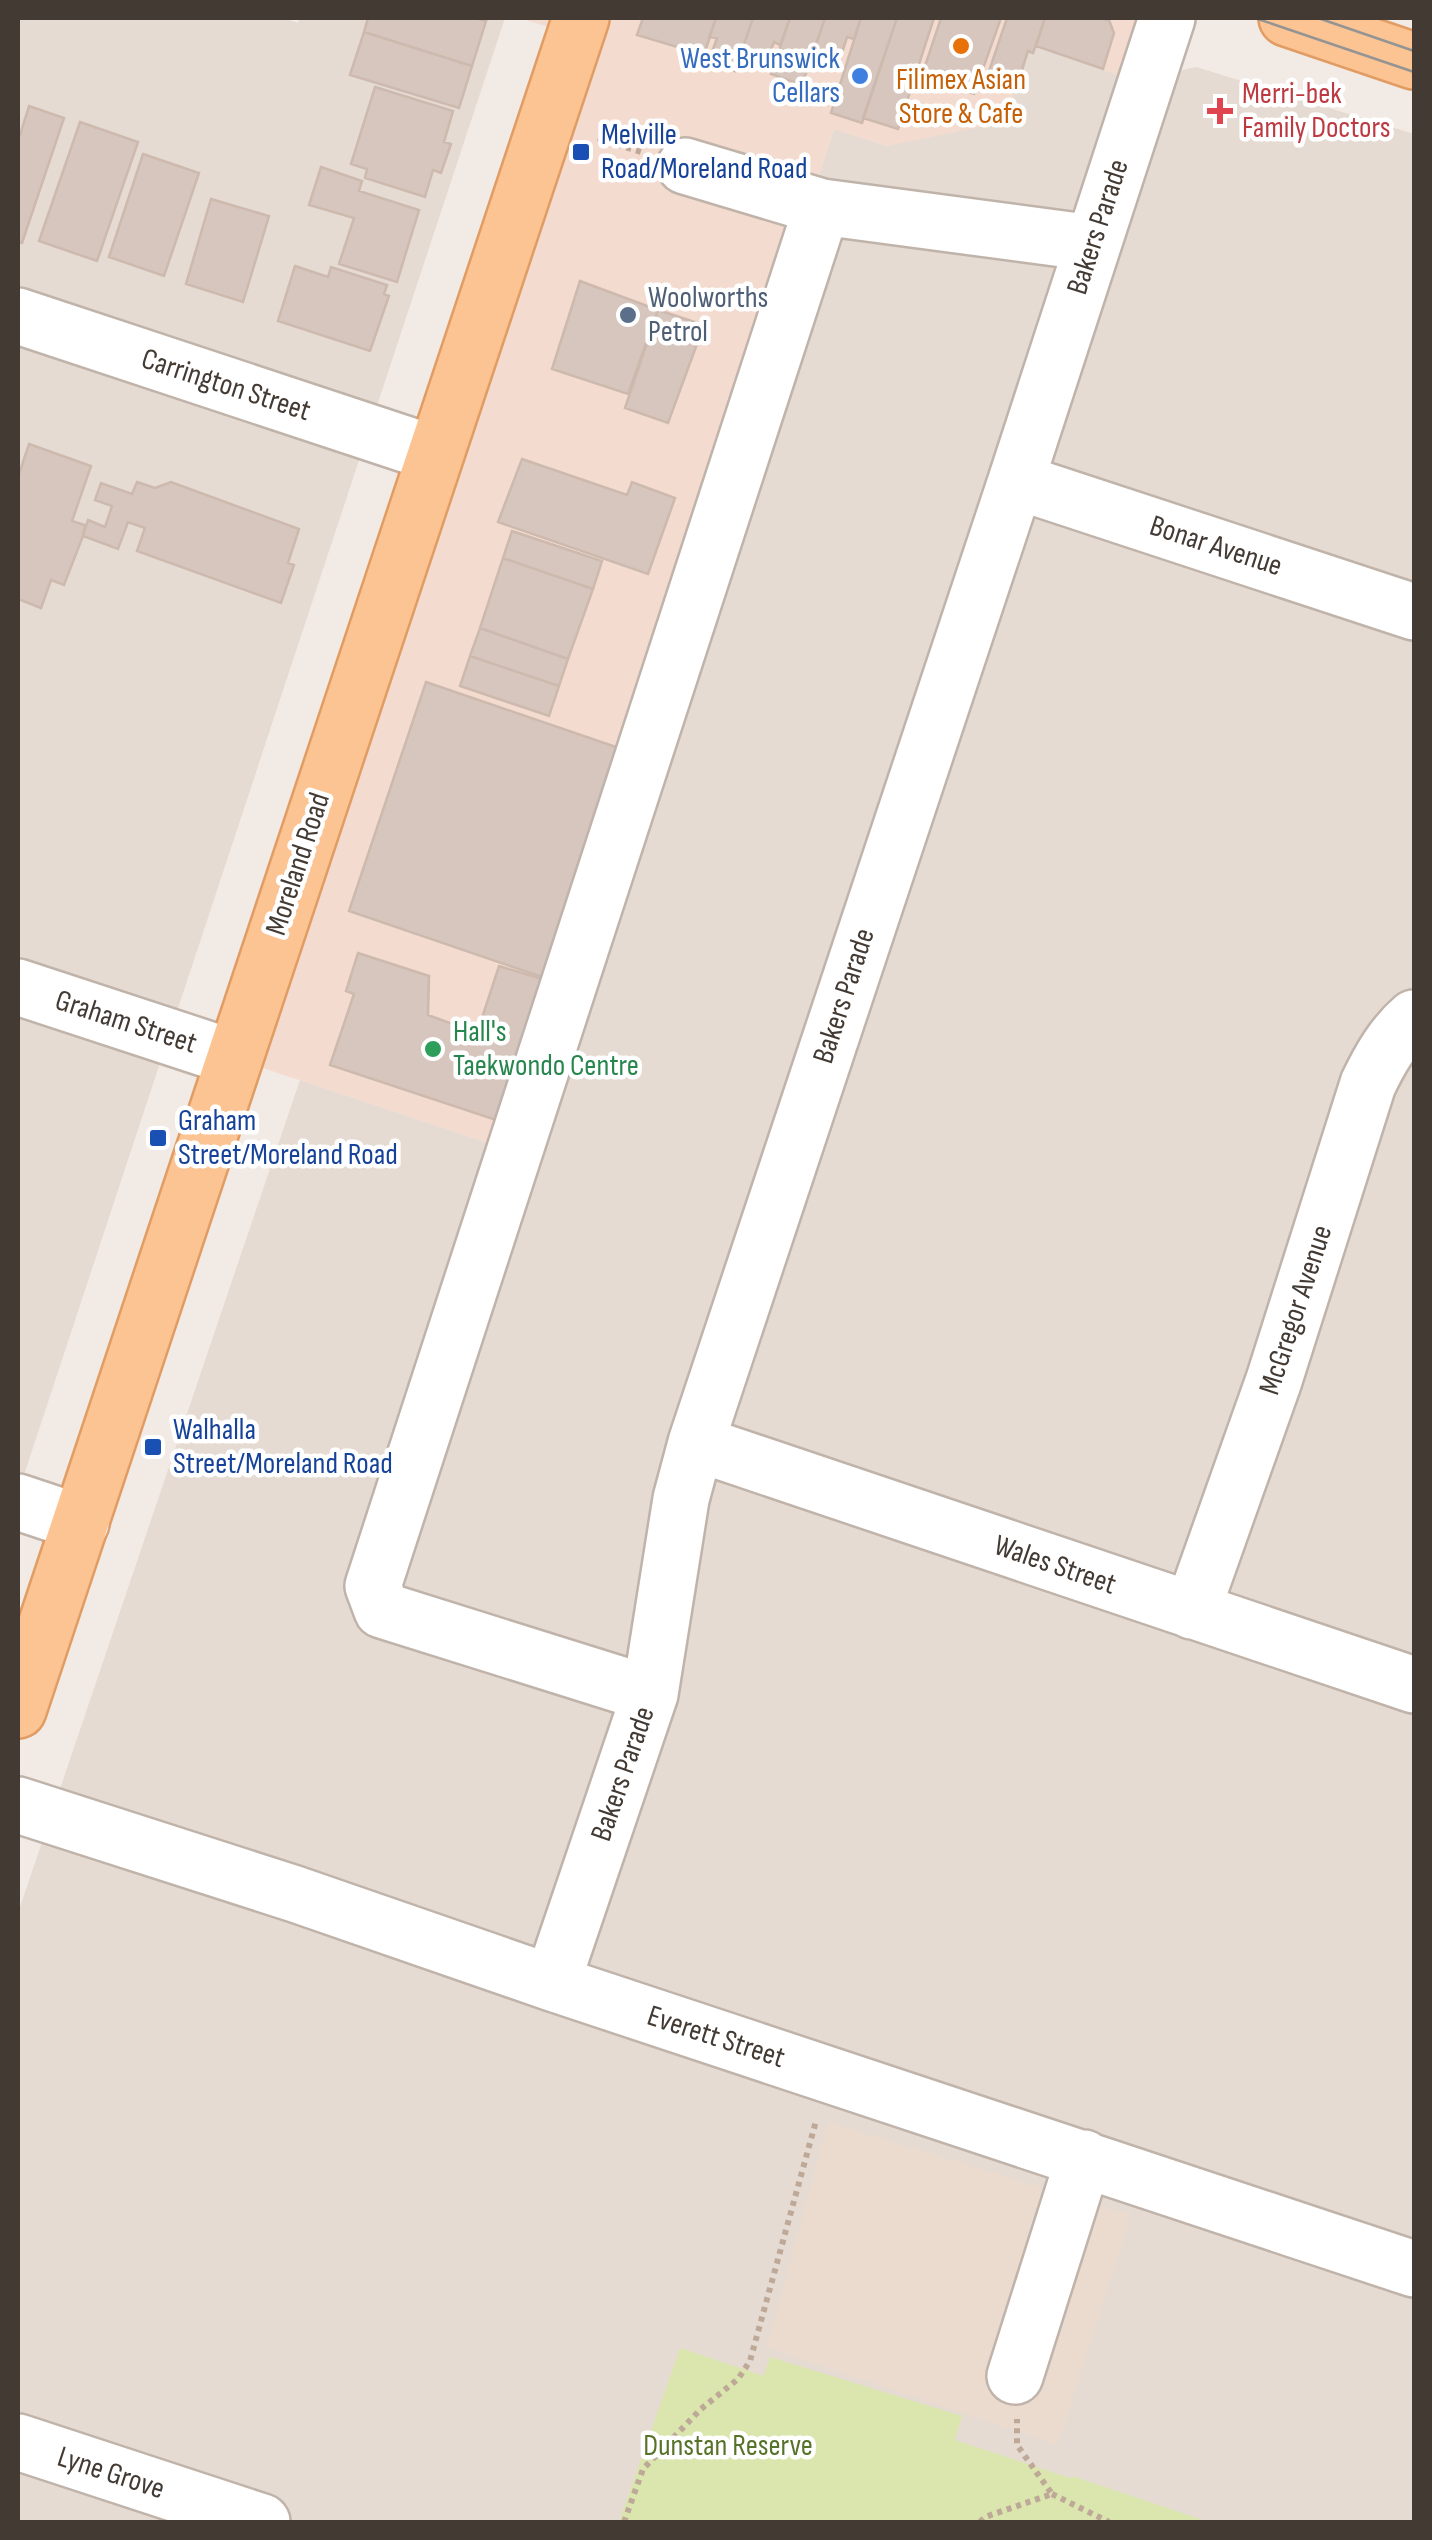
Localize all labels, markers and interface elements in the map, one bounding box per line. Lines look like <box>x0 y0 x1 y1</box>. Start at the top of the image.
marker: Filimex Asian Store & Cafe <box>950 35 972 57</box>
place label: West Brunswick Cellars <box>680 41 841 111</box>
place label: Filimex Asian Store & Cafe <box>896 62 1026 132</box>
marker: West Brunswick Cellars <box>849 65 871 87</box>
place label: Merri-bek Family Doctors <box>1242 76 1390 146</box>
marker: Merri-bek Family Doctors <box>1207 98 1233 124</box>
place label: Melville Road/Moreland Road <box>601 117 807 187</box>
marker: Melville Road/Moreland Road <box>570 141 592 163</box>
street label: Bakers Parade <box>1059 155 1137 299</box>
place label: Woolworths Petrol <box>648 280 768 350</box>
marker: Woolworths Petrol <box>617 304 639 326</box>
street label: Carrington Street <box>137 341 315 429</box>
street label: Bonar Avenue <box>1145 508 1287 584</box>
street label: Moreland Road <box>258 788 338 940</box>
street label: Bakers Parade <box>805 924 883 1068</box>
street label: Graham Street <box>51 982 201 1062</box>
place label: Hall's Taekwondo Centre <box>453 1014 639 1084</box>
marker: Hall's Taekwondo Centre <box>422 1038 444 1060</box>
place label: Graham Street/Moreland Road <box>178 1103 398 1173</box>
marker: Graham Street/Moreland Road <box>147 1127 169 1149</box>
street label: McGregor Avenue <box>1252 1221 1340 1399</box>
place label: Walhalla Street/Moreland Road <box>173 1412 393 1482</box>
marker: Walhalla Street/Moreland Road <box>142 1436 164 1458</box>
street label: Wales Street <box>989 1527 1121 1603</box>
street label: Bakers Parade <box>583 1702 663 1846</box>
street label: Everett Street <box>643 1998 789 2076</box>
park label: Dunstan Reserve <box>643 2428 813 2464</box>
street label: Lyne Grove <box>53 2439 169 2507</box>

